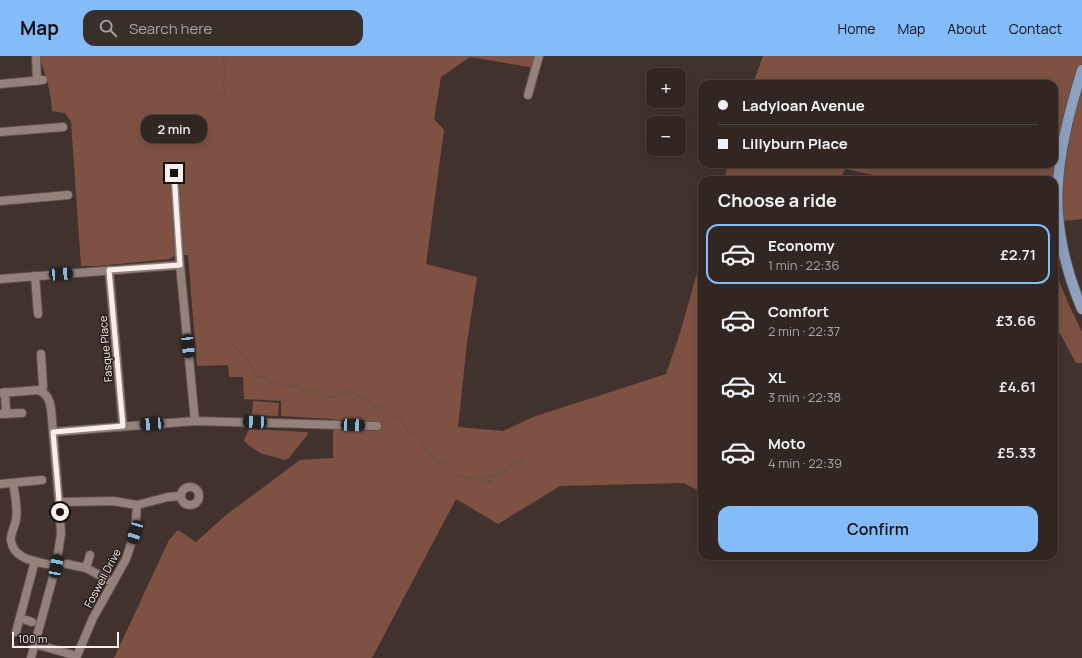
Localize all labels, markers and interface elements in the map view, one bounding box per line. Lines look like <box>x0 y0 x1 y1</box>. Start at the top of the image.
search box <box>83 10 363 46</box>
text: Map <box>20 15 59 41</box>
icon: search <box>97 17 119 39</box>
text: Search here <box>129 18 212 39</box>
text: Home <box>838 19 875 38</box>
text: Map <box>897 19 925 38</box>
text: About <box>947 19 987 38</box>
text: Contact <box>1009 19 1062 38</box>
map controls <box>646 68 686 156</box>
button: + <box>646 68 686 108</box>
text: Ladyloan Avenue <box>742 95 865 116</box>
callout: 2 min <box>141 115 207 143</box>
button: − <box>646 116 686 156</box>
text: 2 min <box>157 120 191 138</box>
text: Lillyburn Place <box>742 133 848 154</box>
route end <box>165 164 183 182</box>
text: Choose a ride <box>718 188 837 212</box>
text: Economy <box>768 235 835 256</box>
icon: car <box>720 236 756 272</box>
text: £2.71 <box>1000 244 1036 265</box>
text: 1 min · 22:36 <box>768 256 840 274</box>
car <box>49 267 73 281</box>
text: Comfort <box>768 301 829 322</box>
icon: car <box>720 302 756 338</box>
text: £3.66 <box>996 310 1036 331</box>
street label: Fasque Place <box>95 315 115 383</box>
text: 2 min · 22:37 <box>768 322 840 340</box>
car <box>181 333 195 359</box>
text: XL <box>768 367 786 388</box>
icon: car <box>720 368 756 404</box>
text: £4.61 <box>999 376 1036 397</box>
text: 3 min · 22:38 <box>768 388 841 406</box>
car <box>243 416 267 428</box>
car <box>140 417 164 431</box>
car <box>341 419 365 431</box>
text: Moto <box>768 433 805 454</box>
icon: car <box>720 434 756 470</box>
text: £5.33 <box>997 442 1036 463</box>
text: 4 min · 22:39 <box>768 454 842 472</box>
route start <box>51 503 69 521</box>
button: Confirm <box>718 506 1038 552</box>
car <box>126 519 144 545</box>
street label: Foswell Drive <box>80 545 124 610</box>
car <box>48 553 64 579</box>
scale bar <box>12 630 119 649</box>
text: 100 m <box>18 631 47 646</box>

